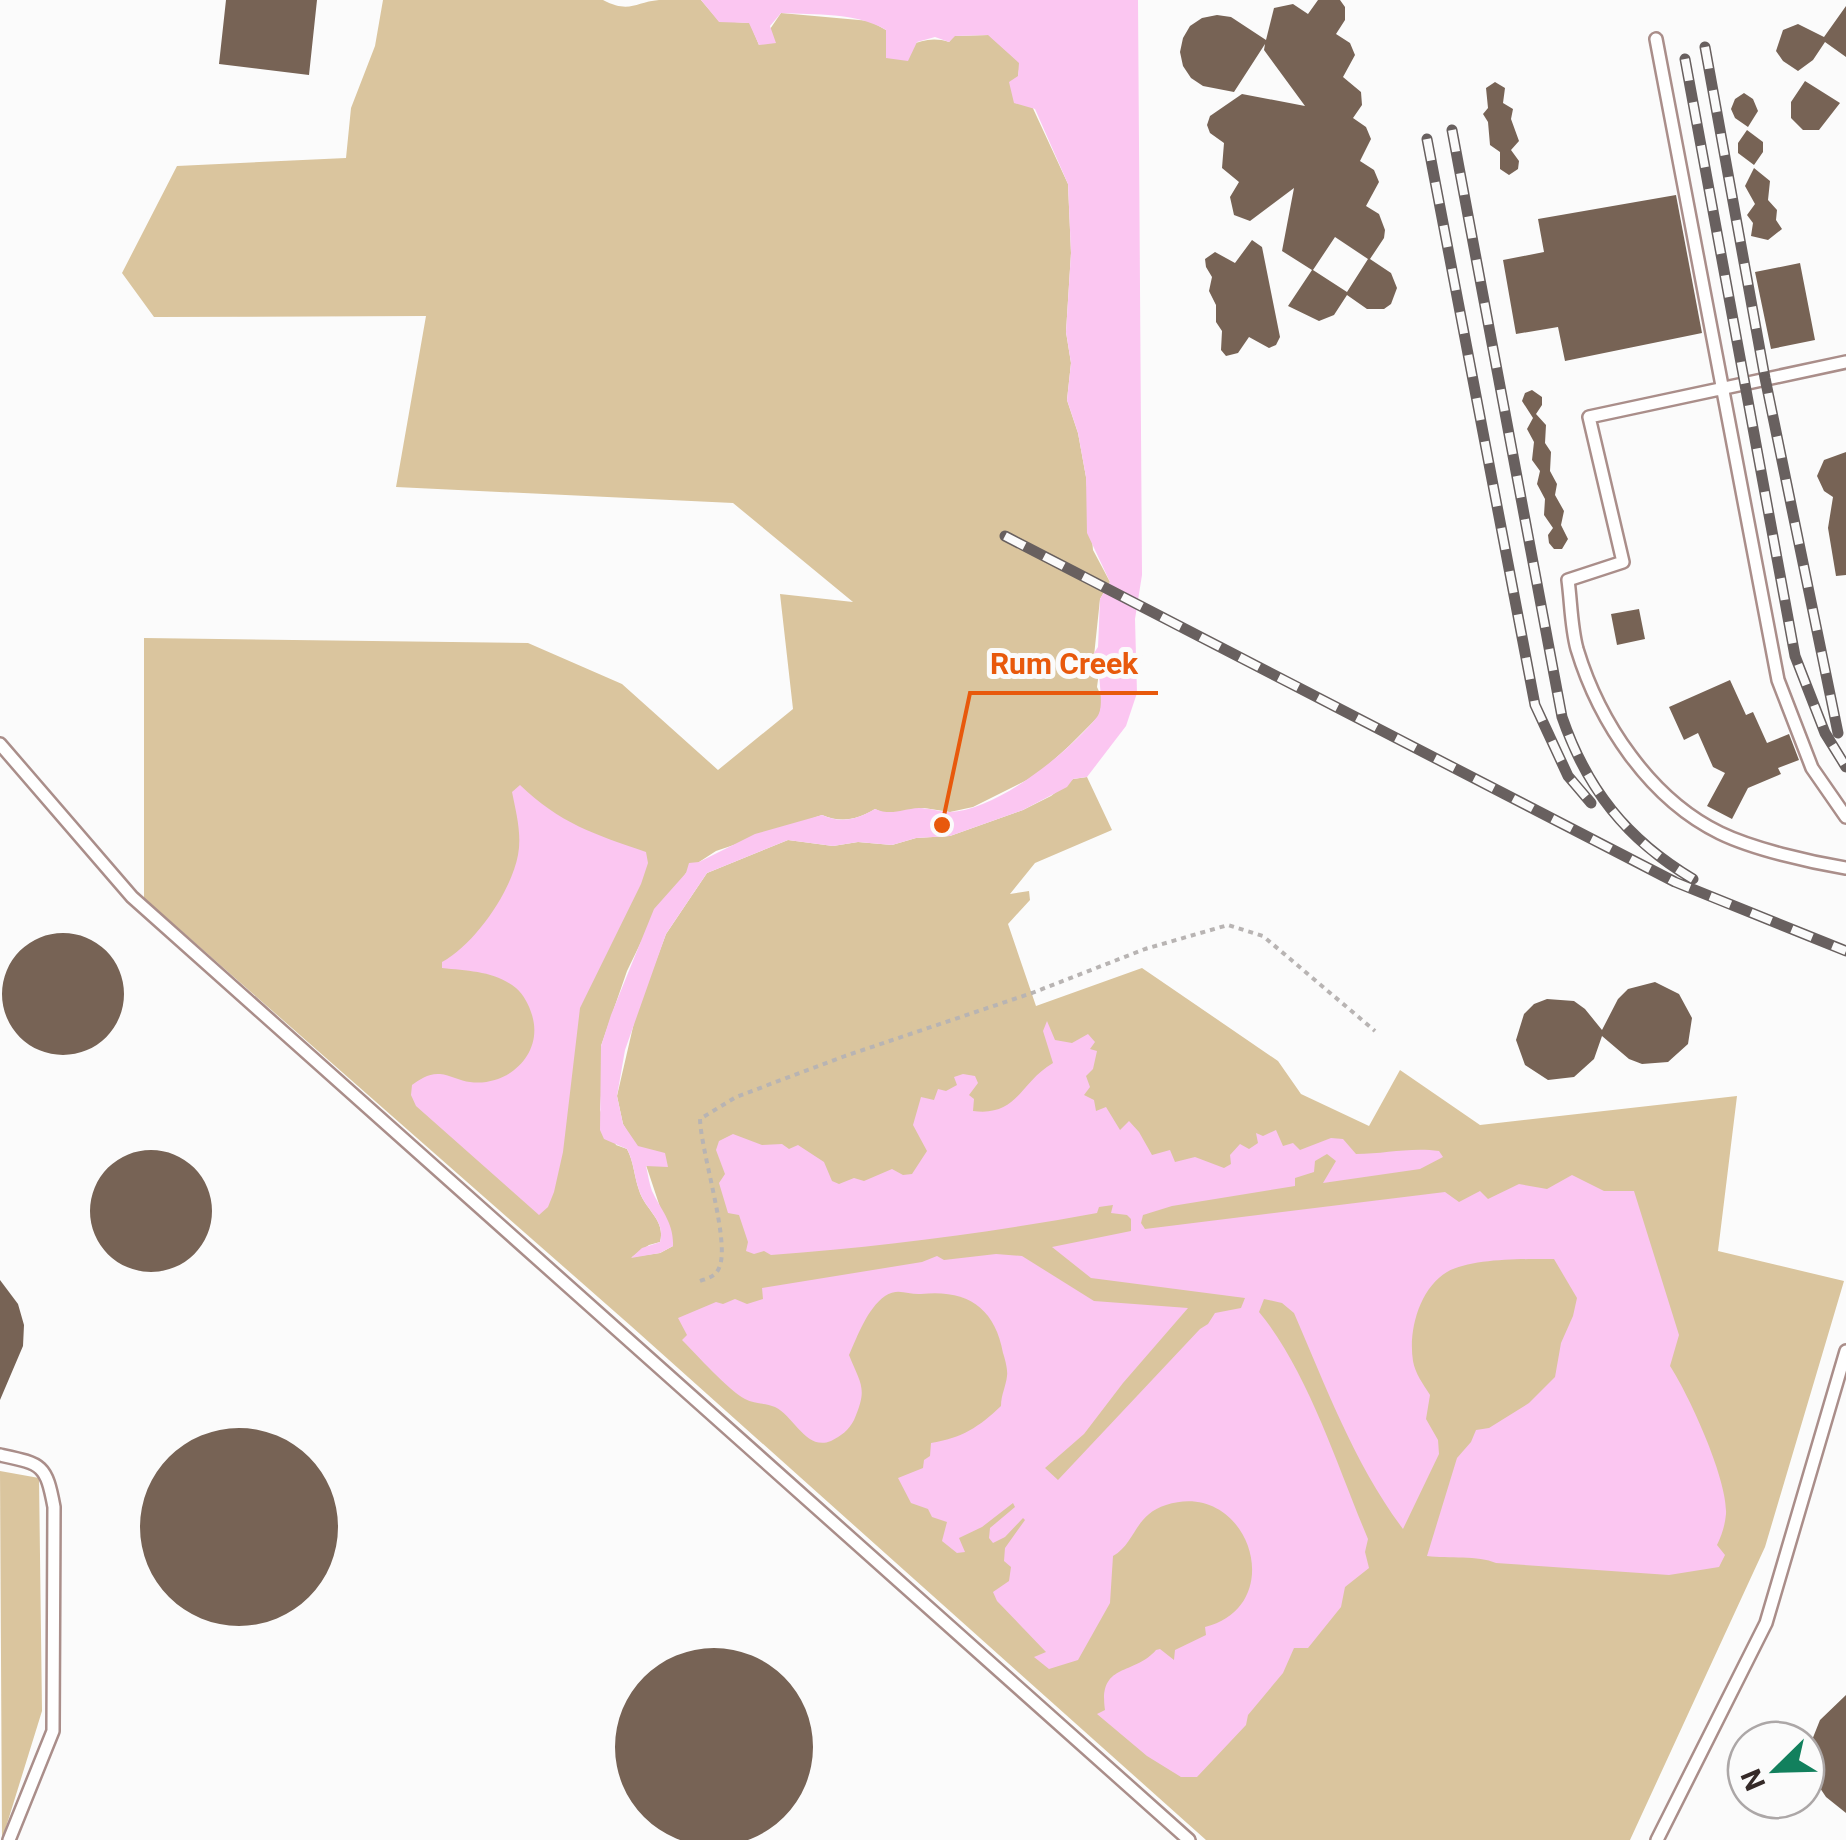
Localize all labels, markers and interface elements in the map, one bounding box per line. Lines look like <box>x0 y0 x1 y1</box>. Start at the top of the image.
callout: Rum Creek <box>970 633 1158 693</box>
text: Rum Creek <box>990 646 1139 681</box>
north arrow <box>1726 1720 1826 1820</box>
text: N <box>1734 1764 1772 1795</box>

